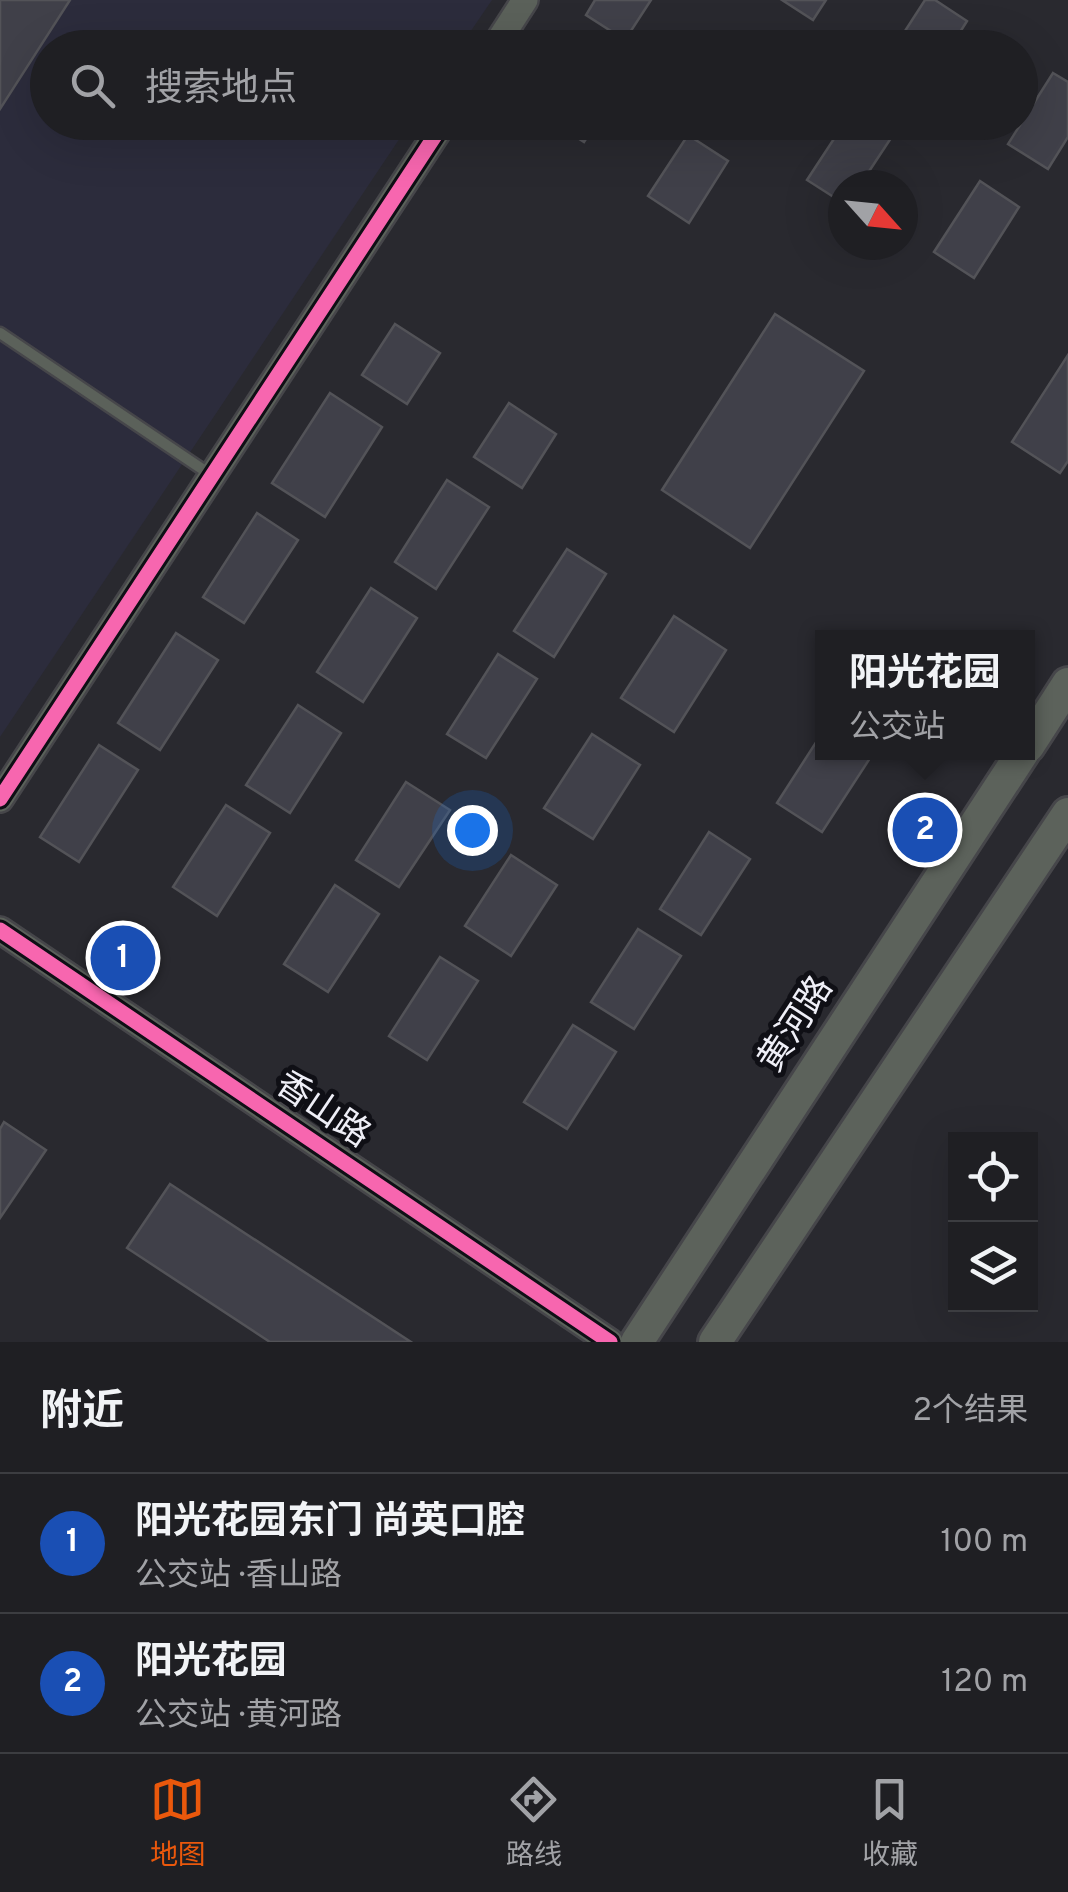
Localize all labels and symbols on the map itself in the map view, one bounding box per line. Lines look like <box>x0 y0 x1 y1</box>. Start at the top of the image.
north arrow <box>828 170 918 260</box>
pin: 2 <box>892 792 958 868</box>
your location <box>447 805 498 856</box>
pin: 1 <box>90 920 156 996</box>
street label: 黄河路 <box>750 969 844 1081</box>
street label: 香山路 <box>266 1063 378 1159</box>

